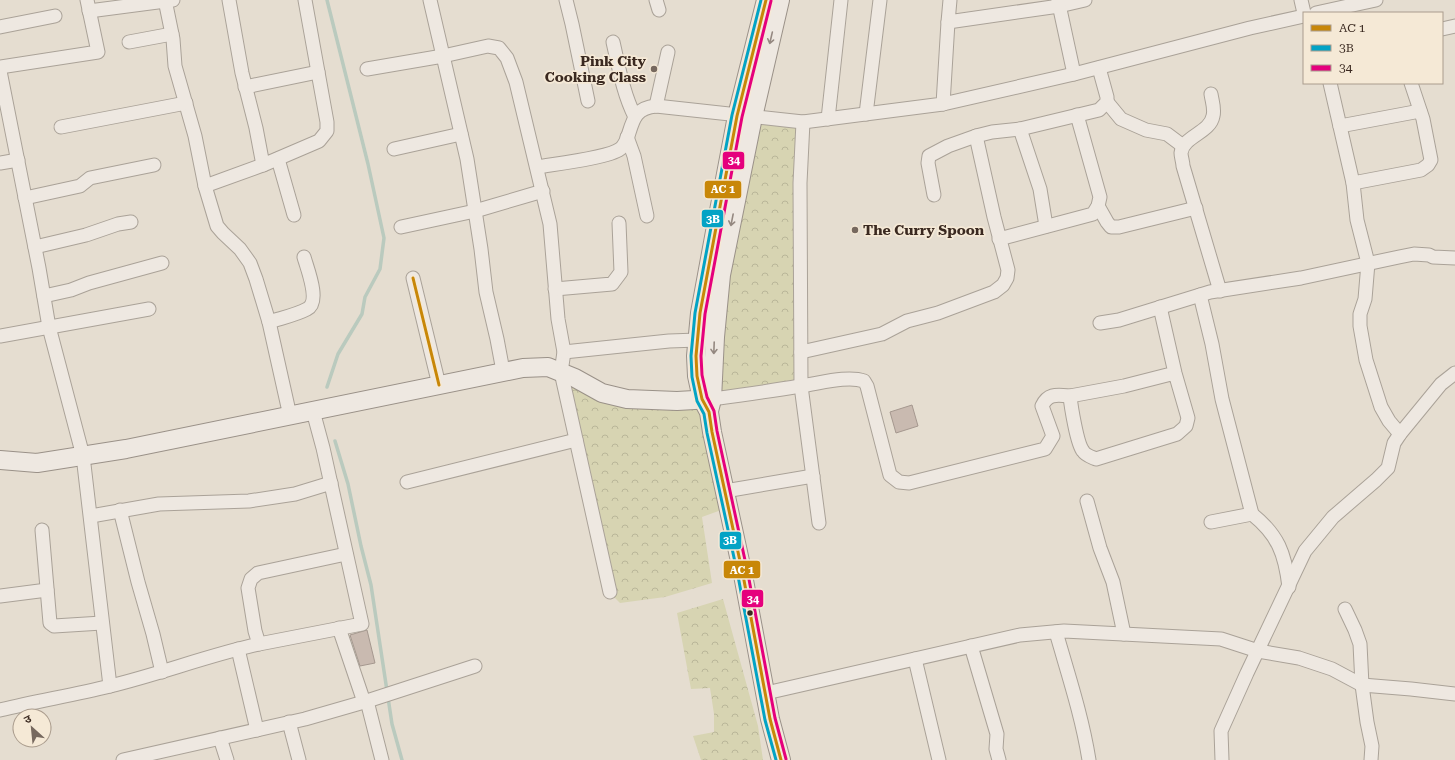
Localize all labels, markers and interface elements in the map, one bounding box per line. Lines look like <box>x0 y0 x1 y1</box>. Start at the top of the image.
legend <box>1303 12 1443 84</box>
text: AC 1 <box>1339 21 1366 35</box>
one-way arrow <box>767 31 775 44</box>
text: 3B <box>1339 41 1354 55</box>
place label: Pink City Cooking Class <box>545 53 647 85</box>
text: 34 <box>1339 61 1353 75</box>
marker: Pink City Cooking Class <box>649 64 659 74</box>
line badge: 34 <box>722 151 745 170</box>
text: 34 <box>728 154 741 167</box>
line badge: AC 1 <box>704 180 742 199</box>
text: AC 1 <box>711 183 735 196</box>
line badge: 3B <box>701 209 724 228</box>
text: 3B <box>706 213 720 226</box>
one-way arrow <box>728 213 736 226</box>
place label: The Curry Spoon <box>863 222 985 238</box>
marker: The Curry Spoon <box>850 225 860 235</box>
one-way arrow <box>711 341 718 354</box>
line badge: 3B <box>719 531 742 550</box>
text: 3B <box>723 534 737 547</box>
line badge: AC 1 <box>723 560 761 579</box>
text: AC 1 <box>730 564 754 577</box>
line badge: 34 <box>741 589 764 608</box>
text: 34 <box>747 593 760 606</box>
unlabelled marker <box>745 608 755 618</box>
north arrow <box>12 708 52 748</box>
text: उ <box>22 712 34 727</box>

